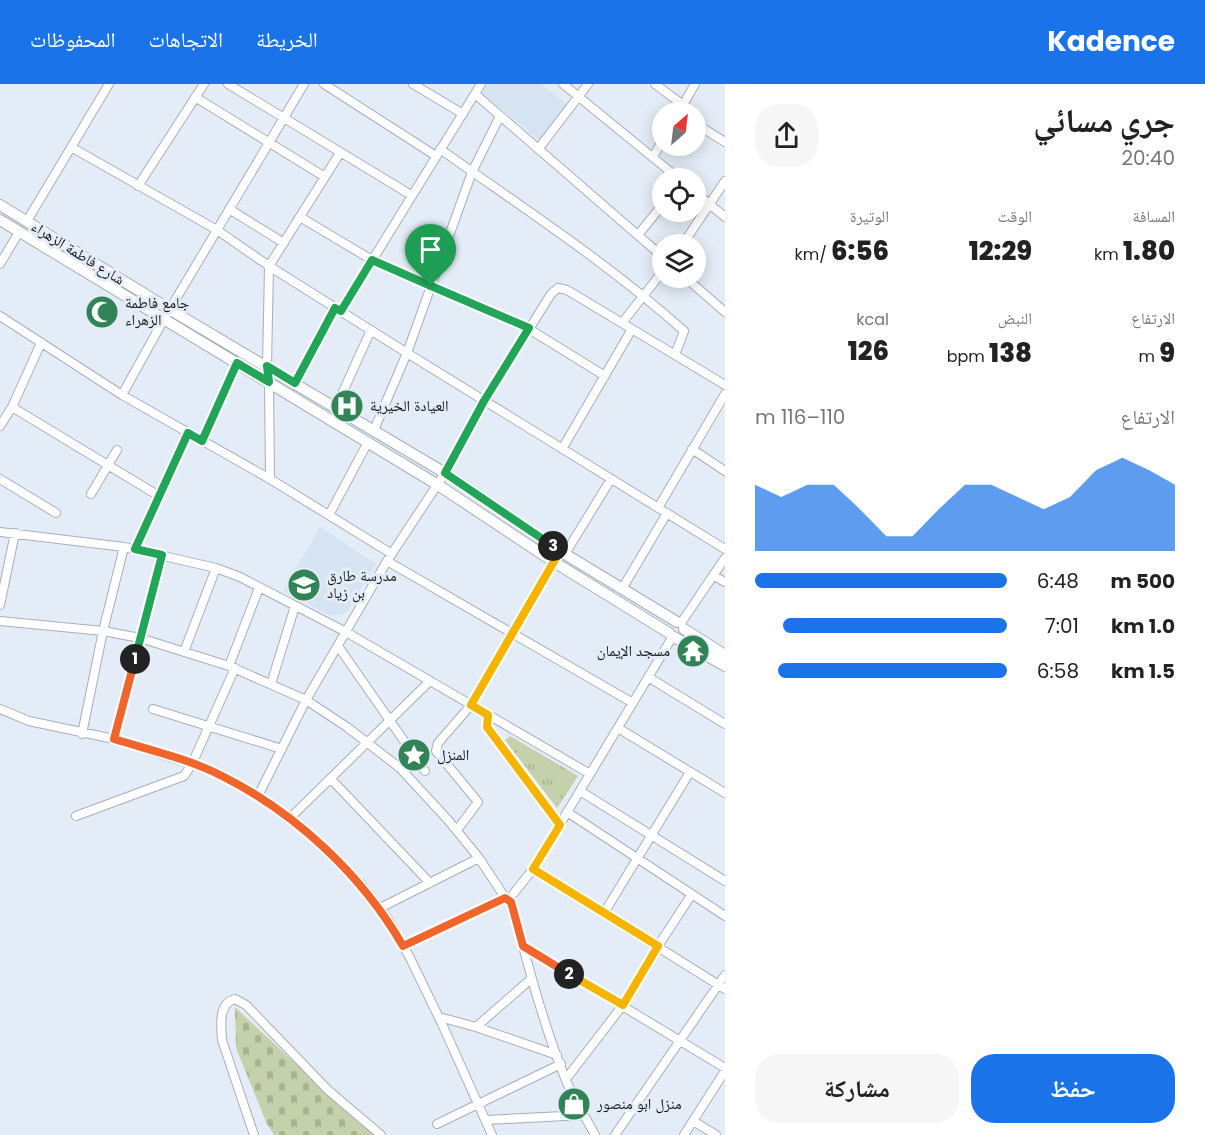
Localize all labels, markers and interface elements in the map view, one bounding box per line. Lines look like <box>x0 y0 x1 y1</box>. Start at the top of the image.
text: Kadence <box>1047 22 1175 61</box>
text: المحفوظات <box>30 25 115 54</box>
text: الاتجاهات <box>148 25 223 54</box>
text: الخريطة <box>256 25 318 54</box>
text: جري مسائي <box>1033 97 1175 144</box>
north arrow <box>652 102 706 156</box>
map controls <box>652 102 706 288</box>
button: share <box>755 104 818 167</box>
text: 20:40 <box>1122 144 1175 172</box>
button: locate <box>652 168 706 222</box>
text: الوتيرة <box>850 205 889 228</box>
text: الوقت <box>998 205 1032 228</box>
text: المسافة <box>1133 205 1175 228</box>
street label: شارع فاطمة الزهراء <box>28 216 129 290</box>
pin <box>405 224 456 286</box>
icon: arrive <box>414 233 447 266</box>
text: 6:56 <box>831 233 889 269</box>
text: 12:29 <box>969 233 1032 269</box>
text: 1.80 <box>1123 233 1175 269</box>
button: layers <box>652 234 706 288</box>
text: /km <box>794 243 831 266</box>
text: km <box>1094 243 1123 266</box>
place label: جامع فاطمة الزهراء <box>125 292 190 330</box>
mosque icon: جامع فاطمة الزهراء <box>84 294 120 330</box>
text: النبض <box>998 307 1032 330</box>
text: الارتفاع <box>1131 307 1175 330</box>
text: kcal <box>856 308 889 331</box>
text: 126 <box>848 333 889 369</box>
text: 138 <box>989 335 1032 371</box>
text: 9 <box>1159 335 1175 371</box>
text: bpm <box>947 345 989 368</box>
text: m <box>1138 345 1159 368</box>
hospital icon: العيادة الخيرية <box>329 388 365 424</box>
place label: العيادة الخيرية <box>370 395 449 416</box>
text: 110–116 m <box>755 403 845 431</box>
text: الارتفاع <box>1120 403 1175 431</box>
pin: 3 <box>538 531 568 561</box>
text: 3 <box>548 534 558 557</box>
place label: مدرسة طارق بن زياد <box>327 565 397 603</box>
school or university icon: مدرسة طارق بن زياد <box>286 567 322 603</box>
text: 6:48 <box>1037 567 1079 595</box>
text: 500 m <box>1110 567 1175 595</box>
text: 7:01 <box>1045 612 1079 640</box>
text: 1.0 km <box>1111 612 1175 640</box>
temple icon: مسجد الإيمان <box>675 633 711 669</box>
place label: مسجد الإيمان <box>597 640 670 661</box>
pin: 1 <box>120 644 150 674</box>
text: 1 <box>132 647 138 670</box>
text: 6:58 <box>1037 657 1079 685</box>
text: 1.5 km <box>1111 657 1175 685</box>
place icon: المنزل <box>396 737 432 773</box>
place label: المنزل <box>437 744 469 765</box>
pin: 2 <box>554 959 584 989</box>
text: 2 <box>564 962 574 985</box>
button: مشاركة <box>755 1054 959 1123</box>
button: حفظ <box>971 1054 1175 1123</box>
shop icon: منزل ابو منصور <box>556 1086 592 1122</box>
place label: منزل ابو منصور <box>596 1093 682 1114</box>

